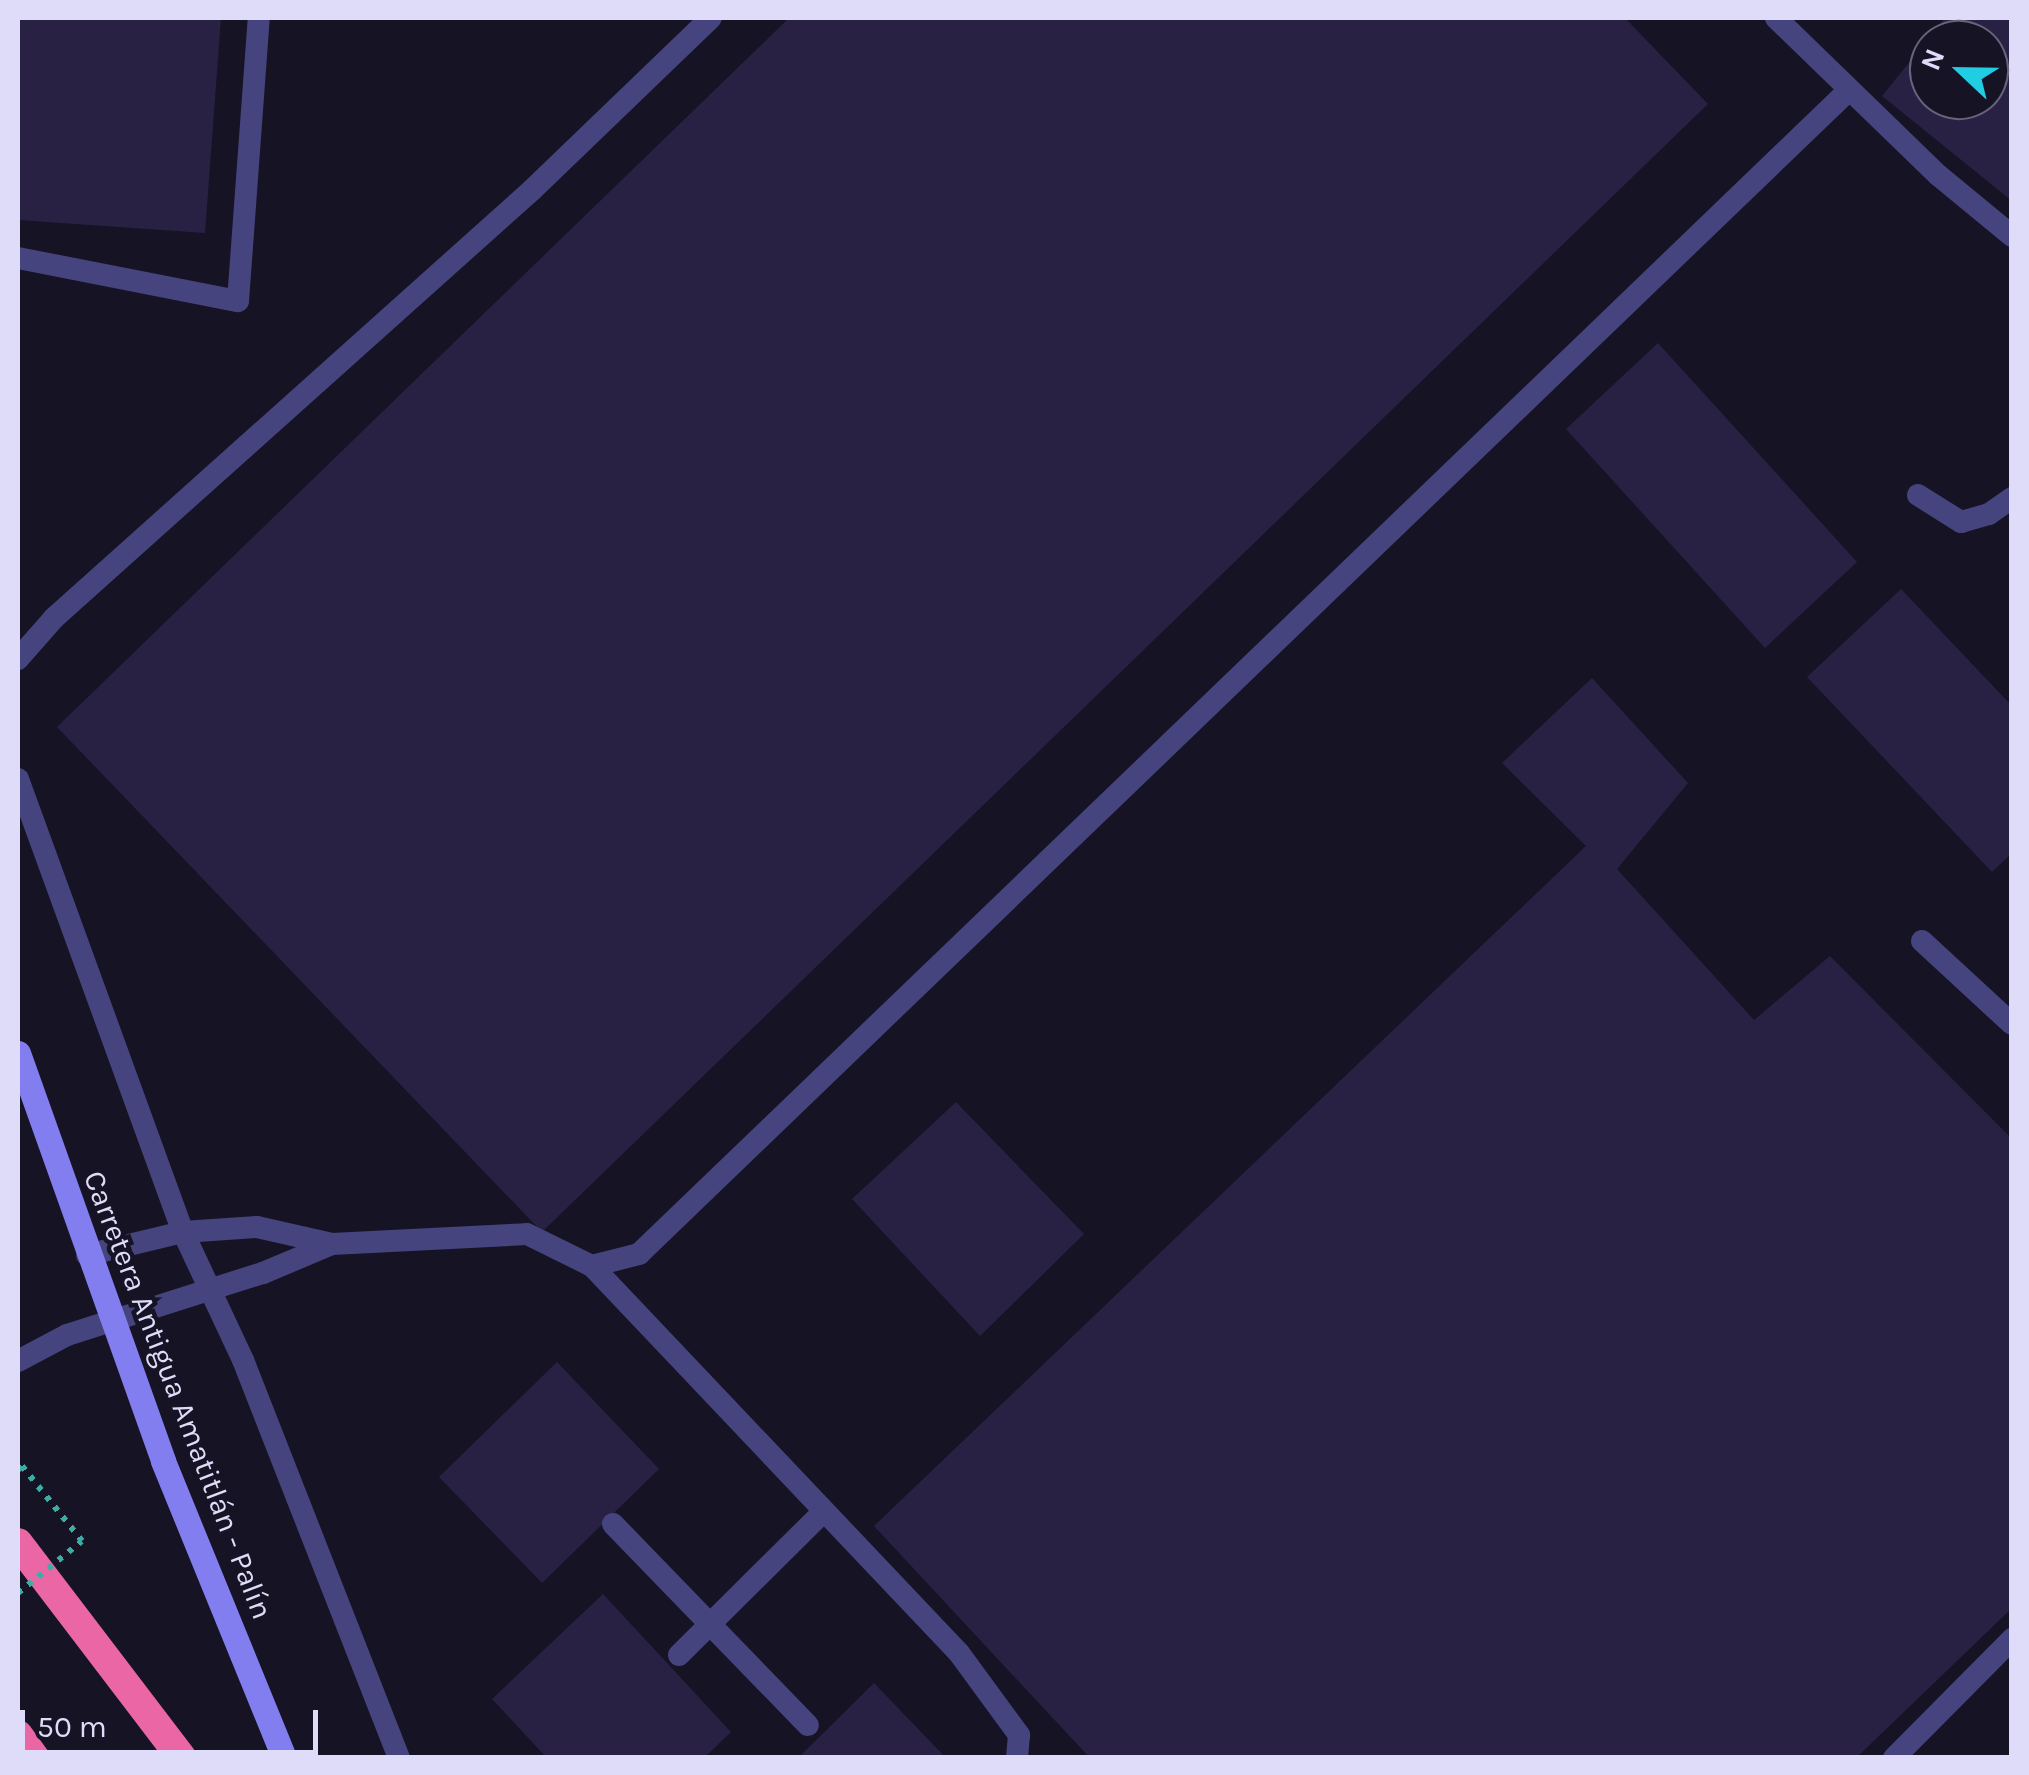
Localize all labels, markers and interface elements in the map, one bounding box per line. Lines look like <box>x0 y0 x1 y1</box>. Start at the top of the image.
north arrow <box>1909 20 2009 120</box>
text: N <box>1914 44 1952 75</box>
street label: Carretera Antigua Amatitlán - Palín <box>76 1166 280 1624</box>
scale bar <box>25 1690 322 1752</box>
text: 50 m <box>37 1709 107 1745</box>

